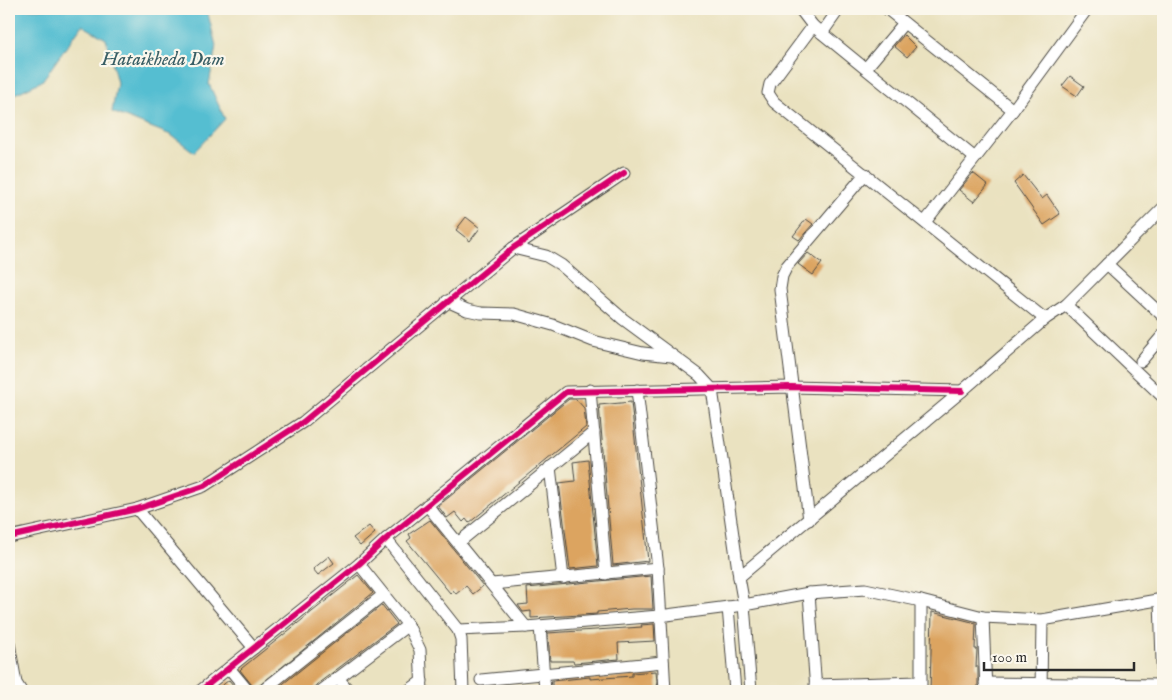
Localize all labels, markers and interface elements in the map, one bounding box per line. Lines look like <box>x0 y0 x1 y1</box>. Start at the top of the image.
water label: Hataikheda Dam <box>100 48 225 72</box>
scale bar <box>984 640 1134 672</box>
text: 100 m <box>992 648 1028 667</box>

